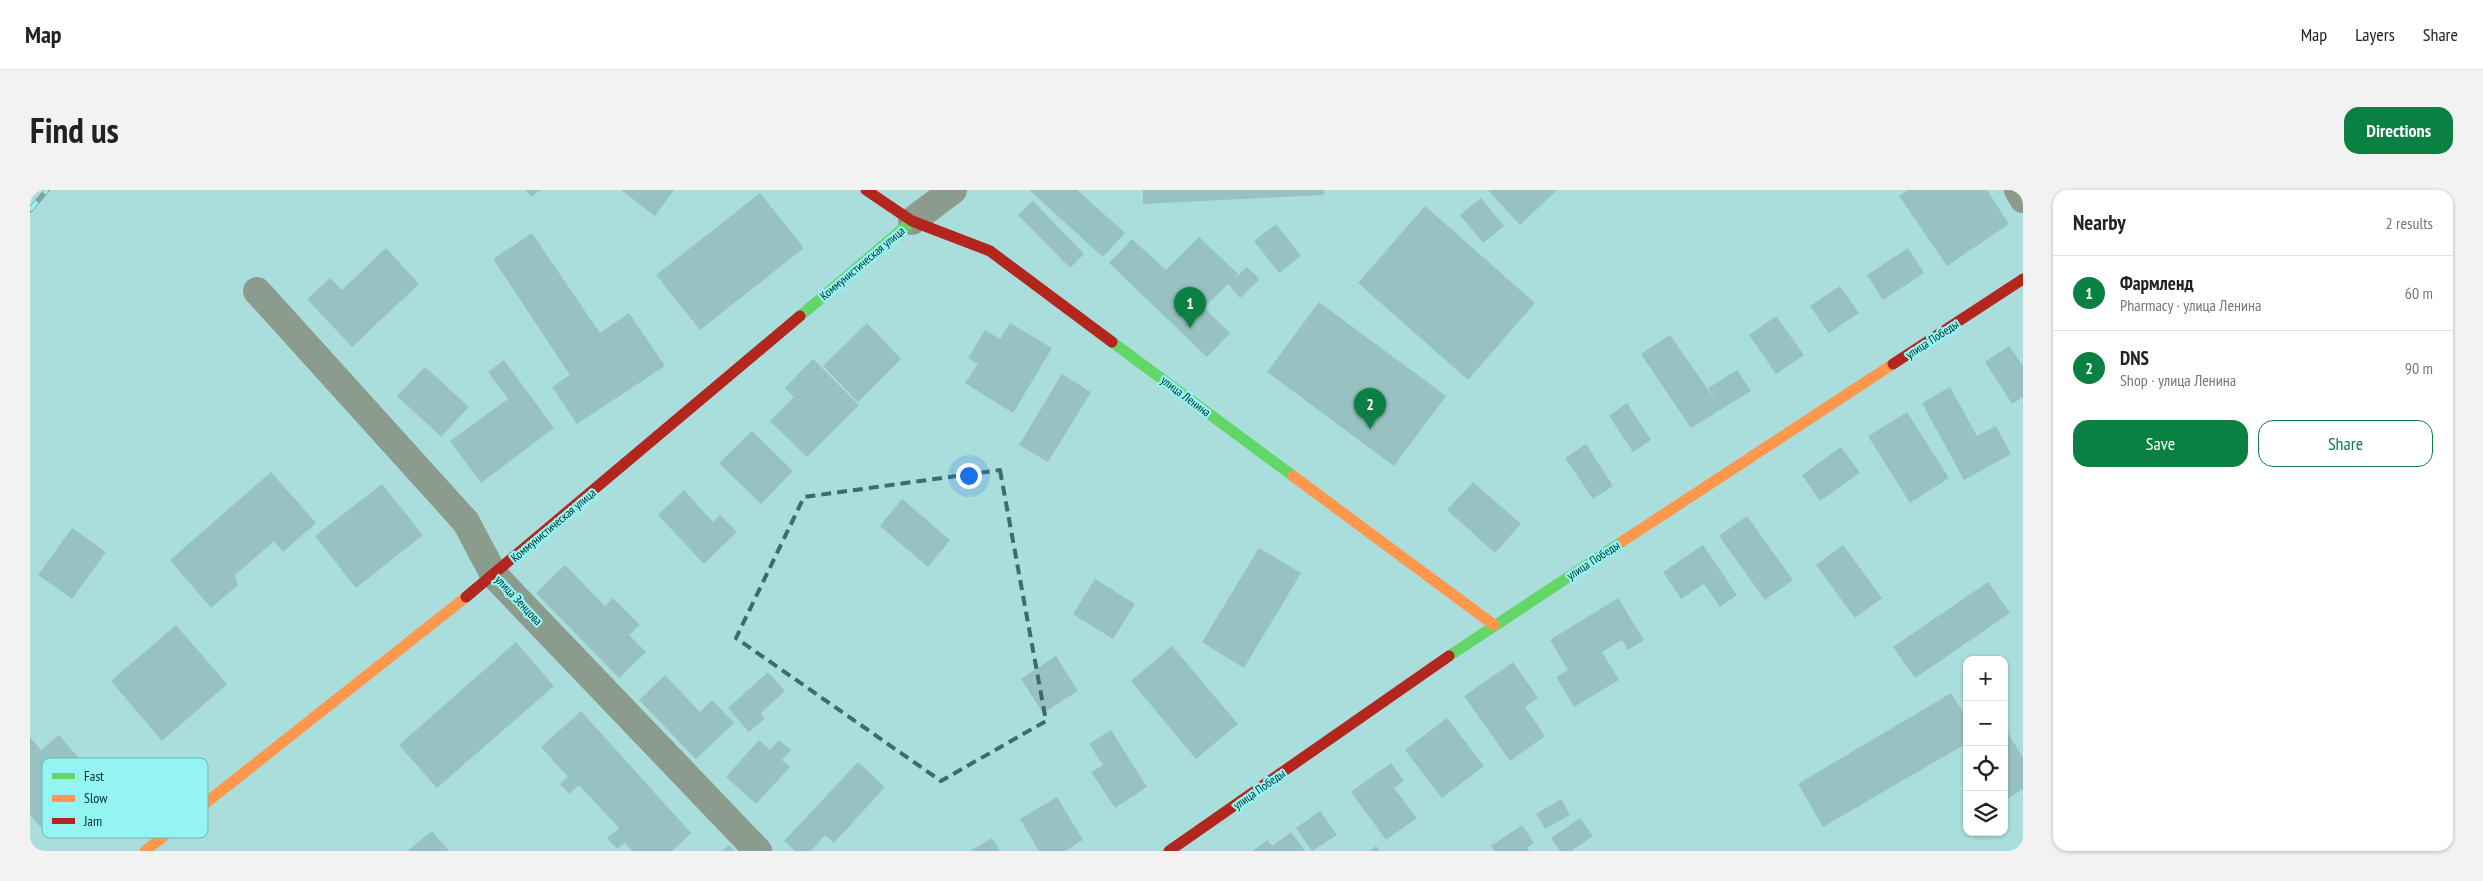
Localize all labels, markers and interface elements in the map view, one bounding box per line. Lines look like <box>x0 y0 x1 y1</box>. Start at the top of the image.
text: Map <box>25 19 62 50</box>
text: Map <box>2301 23 2327 46</box>
text: Layers <box>2355 23 2395 46</box>
text: Share <box>2423 23 2458 46</box>
text: Find us <box>30 107 119 153</box>
button: Directions <box>2344 107 2453 154</box>
text: Nearby <box>2073 209 2126 236</box>
text: 2 results <box>2386 213 2433 233</box>
street label: Коммунистическая улица <box>816 223 908 303</box>
text: Фармленд <box>2120 271 2193 295</box>
text: 1 <box>2085 283 2093 303</box>
text: 60 m <box>2405 283 2433 303</box>
pin: 1 <box>1174 287 1206 328</box>
text: Pharmacy · улица Ленина <box>2120 295 2261 315</box>
street label: улица Победы <box>1903 316 1961 362</box>
text: DNS <box>2120 346 2149 370</box>
text: 2 <box>2085 358 2093 378</box>
text: 90 m <box>2405 358 2433 378</box>
text: Shop · улица Ленина <box>2120 370 2236 390</box>
street label: улица Ленина <box>1158 372 1214 420</box>
pin: 2 <box>1354 388 1386 429</box>
button: Save <box>2073 420 2248 467</box>
button: Share <box>2258 420 2433 467</box>
your location <box>956 463 982 489</box>
street label: Коммунистическая улица <box>507 485 599 565</box>
street label: улица Победы <box>1564 537 1622 583</box>
street label: улица Зенцова <box>492 572 546 628</box>
map controls <box>1963 656 2008 836</box>
button: + <box>1963 656 2008 701</box>
button: − <box>1963 701 2008 746</box>
button: locate <box>1963 746 2008 791</box>
legend <box>42 758 208 838</box>
street label: улица Победы <box>1230 766 1288 812</box>
text: Fast <box>84 767 104 785</box>
text: Slow <box>84 789 108 807</box>
button: layers <box>1963 791 2008 836</box>
text: Jam <box>83 812 102 830</box>

